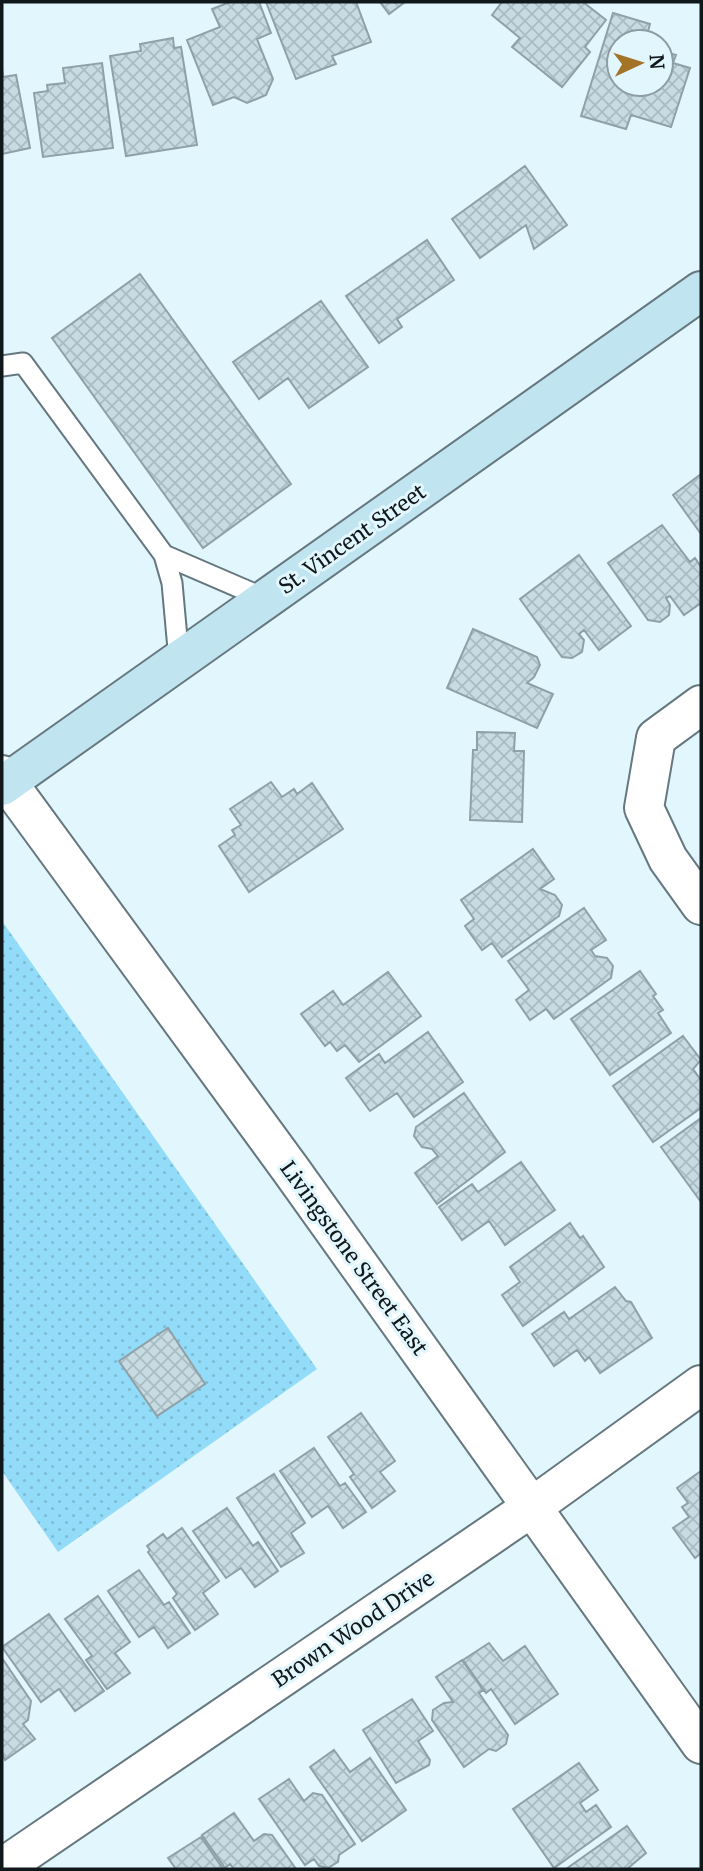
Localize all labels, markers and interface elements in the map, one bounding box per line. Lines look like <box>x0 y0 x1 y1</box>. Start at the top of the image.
north arrow <box>605 28 675 98</box>
text: N <box>644 53 669 70</box>
street label: St. Vincent Street <box>273 478 431 600</box>
street label: Livingstone Street East <box>274 1156 434 1360</box>
street label: Brown Wood Drive <box>267 1565 439 1693</box>

